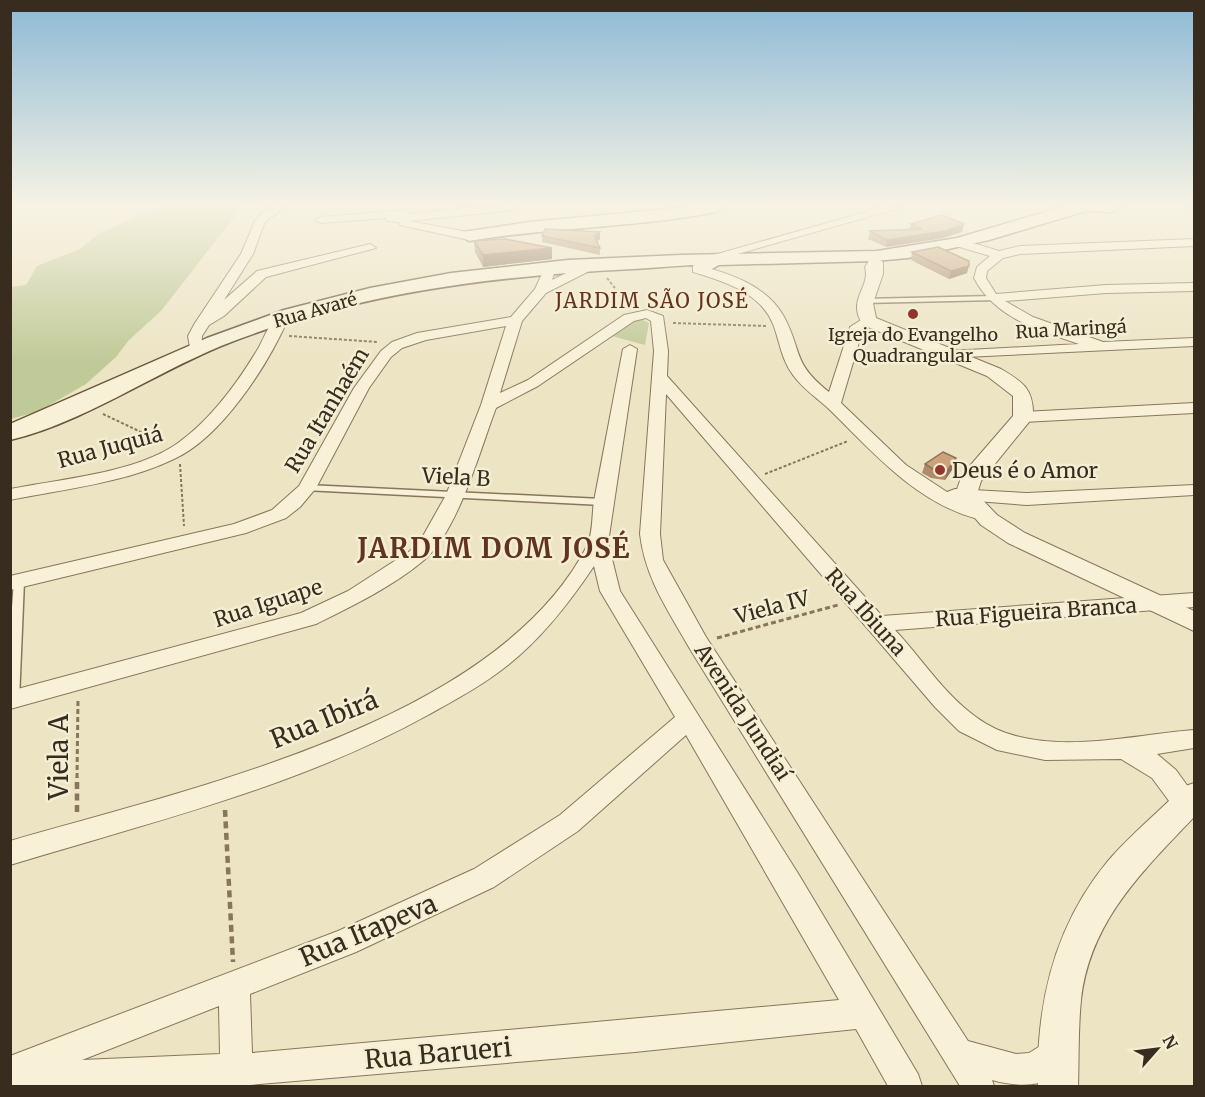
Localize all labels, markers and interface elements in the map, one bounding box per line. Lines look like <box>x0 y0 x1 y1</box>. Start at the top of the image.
district label: JARDIM SÃO JOSÉ <box>554 286 749 313</box>
street label: Rua Avaré <box>271 287 359 333</box>
marker: Igreja do Evangelho Quadrangular <box>906 307 920 321</box>
street label: Rua Maringá <box>1015 315 1127 343</box>
place label: Igreja do Evangelho Quadrangular <box>828 323 998 367</box>
street label: Rua Itanhaém <box>279 342 375 478</box>
street label: Rua Juquiá <box>55 420 165 474</box>
place label: Deus é o Amor <box>952 457 1098 484</box>
street label: Viela B <box>420 462 491 492</box>
marker: Deus é o Amor <box>933 463 947 477</box>
district label: JARDIM DOM JOSÉ <box>356 529 631 565</box>
street label: Rua Ibiuna <box>820 562 912 662</box>
street label: Rua Iguape <box>210 573 326 633</box>
street label: Viela IV <box>731 584 813 630</box>
street label: Rua Figueira Branca <box>934 591 1138 633</box>
street label: Avenida Jundiaí <box>688 638 798 786</box>
street label: Rua Ibirá <box>265 682 383 755</box>
street label: Viela A <box>42 714 75 801</box>
street label: Rua Itapeva <box>294 886 442 974</box>
north arrow <box>1127 1019 1187 1079</box>
street label: Rua Barueri <box>363 1030 513 1076</box>
text: N <box>1158 1032 1182 1053</box>

